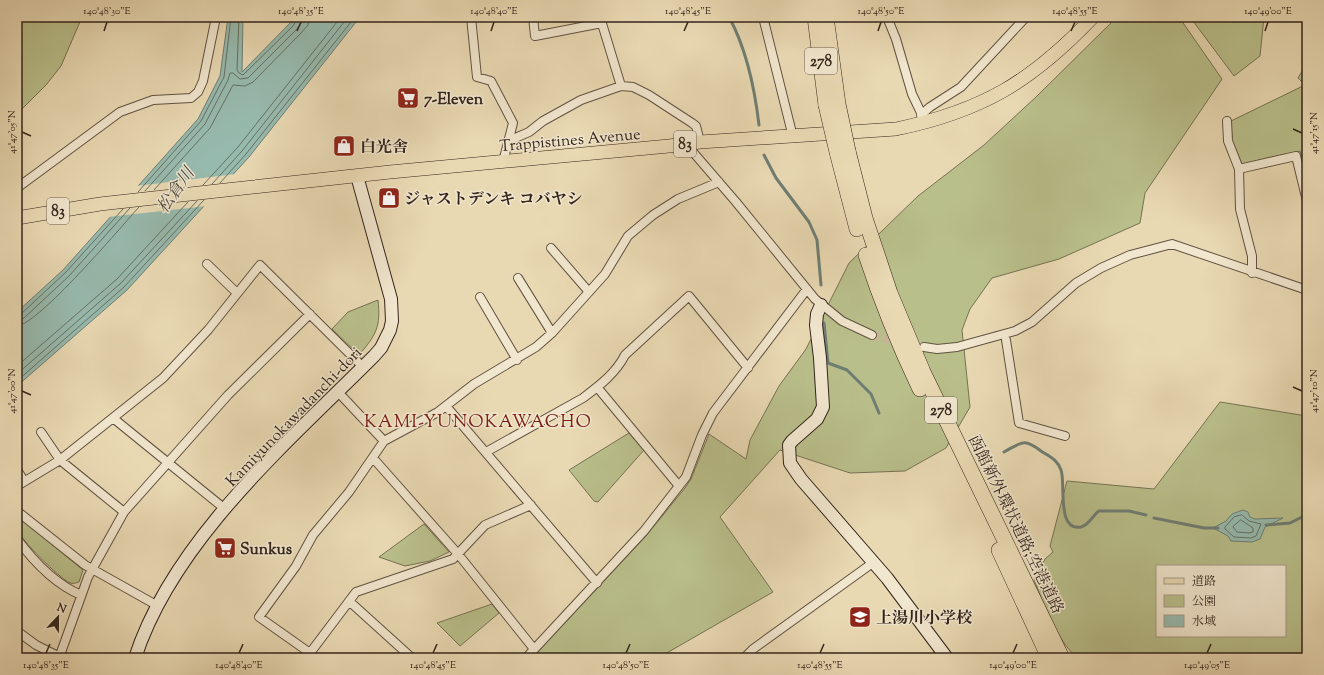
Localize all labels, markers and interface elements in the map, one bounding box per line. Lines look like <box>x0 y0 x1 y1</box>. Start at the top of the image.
text: 140°48'30"E <box>83 4 131 19</box>
text: 140°48'35"E <box>278 4 324 19</box>
text: 140°48'40"E <box>470 4 518 19</box>
text: 140°48'45"E <box>665 4 711 19</box>
text: 140°48'50"E <box>858 4 904 19</box>
text: 140°48'55"E <box>1052 4 1098 19</box>
text: 140°49'00"E <box>1244 4 1292 19</box>
road number: 278 <box>805 48 837 74</box>
supermarket icon: 7-Eleven <box>395 85 421 111</box>
place label: 7-Eleven <box>424 89 484 112</box>
text: 41°47'05"N <box>5 110 20 154</box>
text: 41°47'15"N <box>1307 112 1322 154</box>
street label: Trappistines Avenue <box>499 124 642 159</box>
road number: 83 <box>674 131 696 157</box>
shop icon: 白光舎 <box>331 133 357 159</box>
place label: 白光舎 <box>360 137 408 160</box>
water label: 松倉川 <box>152 162 202 219</box>
shop icon: ジャストデンキ コバヤシ <box>376 185 402 211</box>
place label: ジャストデンキ コバヤシ <box>404 189 583 212</box>
road number: 83 <box>47 198 69 224</box>
street label: Kamiyunokawadanchi-dori <box>222 342 368 493</box>
text: 41°47'00"N <box>5 368 20 414</box>
text: 41°47'10"N <box>1307 369 1322 413</box>
road number: 278 <box>925 397 957 423</box>
district label: KAMI-YUNOKAWACHO <box>364 410 592 436</box>
street label: 函館新外環状道路;空港道路 <box>961 432 1068 618</box>
supermarket icon: Sunkus <box>212 535 238 561</box>
place label: Sunkus <box>240 539 292 562</box>
legend <box>1156 565 1286 637</box>
text: 道路 <box>1192 573 1216 591</box>
text: 公園 <box>1192 593 1216 611</box>
north arrow <box>38 597 78 637</box>
text: N <box>53 599 69 618</box>
school or university icon: 上湯川小学校 <box>847 604 873 630</box>
place label: 上湯川小学校 <box>876 608 973 631</box>
text: 水域 <box>1192 613 1216 631</box>
text: 140°48'35"E <box>23 658 69 673</box>
text: 140°48'40"E <box>215 658 263 673</box>
text: 140°48'45"E <box>410 658 456 673</box>
text: 140°48'50"E <box>603 658 649 673</box>
text: 140°48'55"E <box>797 658 843 673</box>
text: 140°49'00"E <box>989 658 1037 673</box>
text: 140°49'05"E <box>1184 658 1230 673</box>

